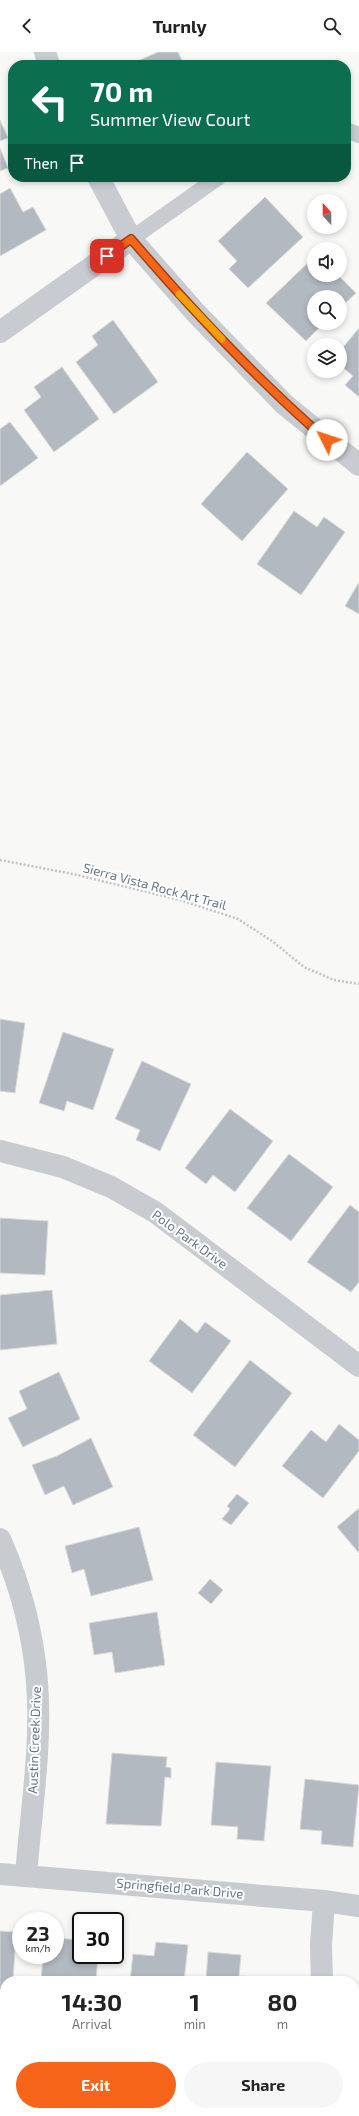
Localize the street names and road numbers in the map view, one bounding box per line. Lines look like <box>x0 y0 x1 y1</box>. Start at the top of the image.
street label: Sierra Vista Rock Art Trail <box>82 859 229 913</box>
street label: Polo Park Drive <box>149 1206 231 1272</box>
street label: Austin Creek Drive <box>24 1686 44 1794</box>
street label: Springfield Park Drive <box>116 1874 244 1902</box>

